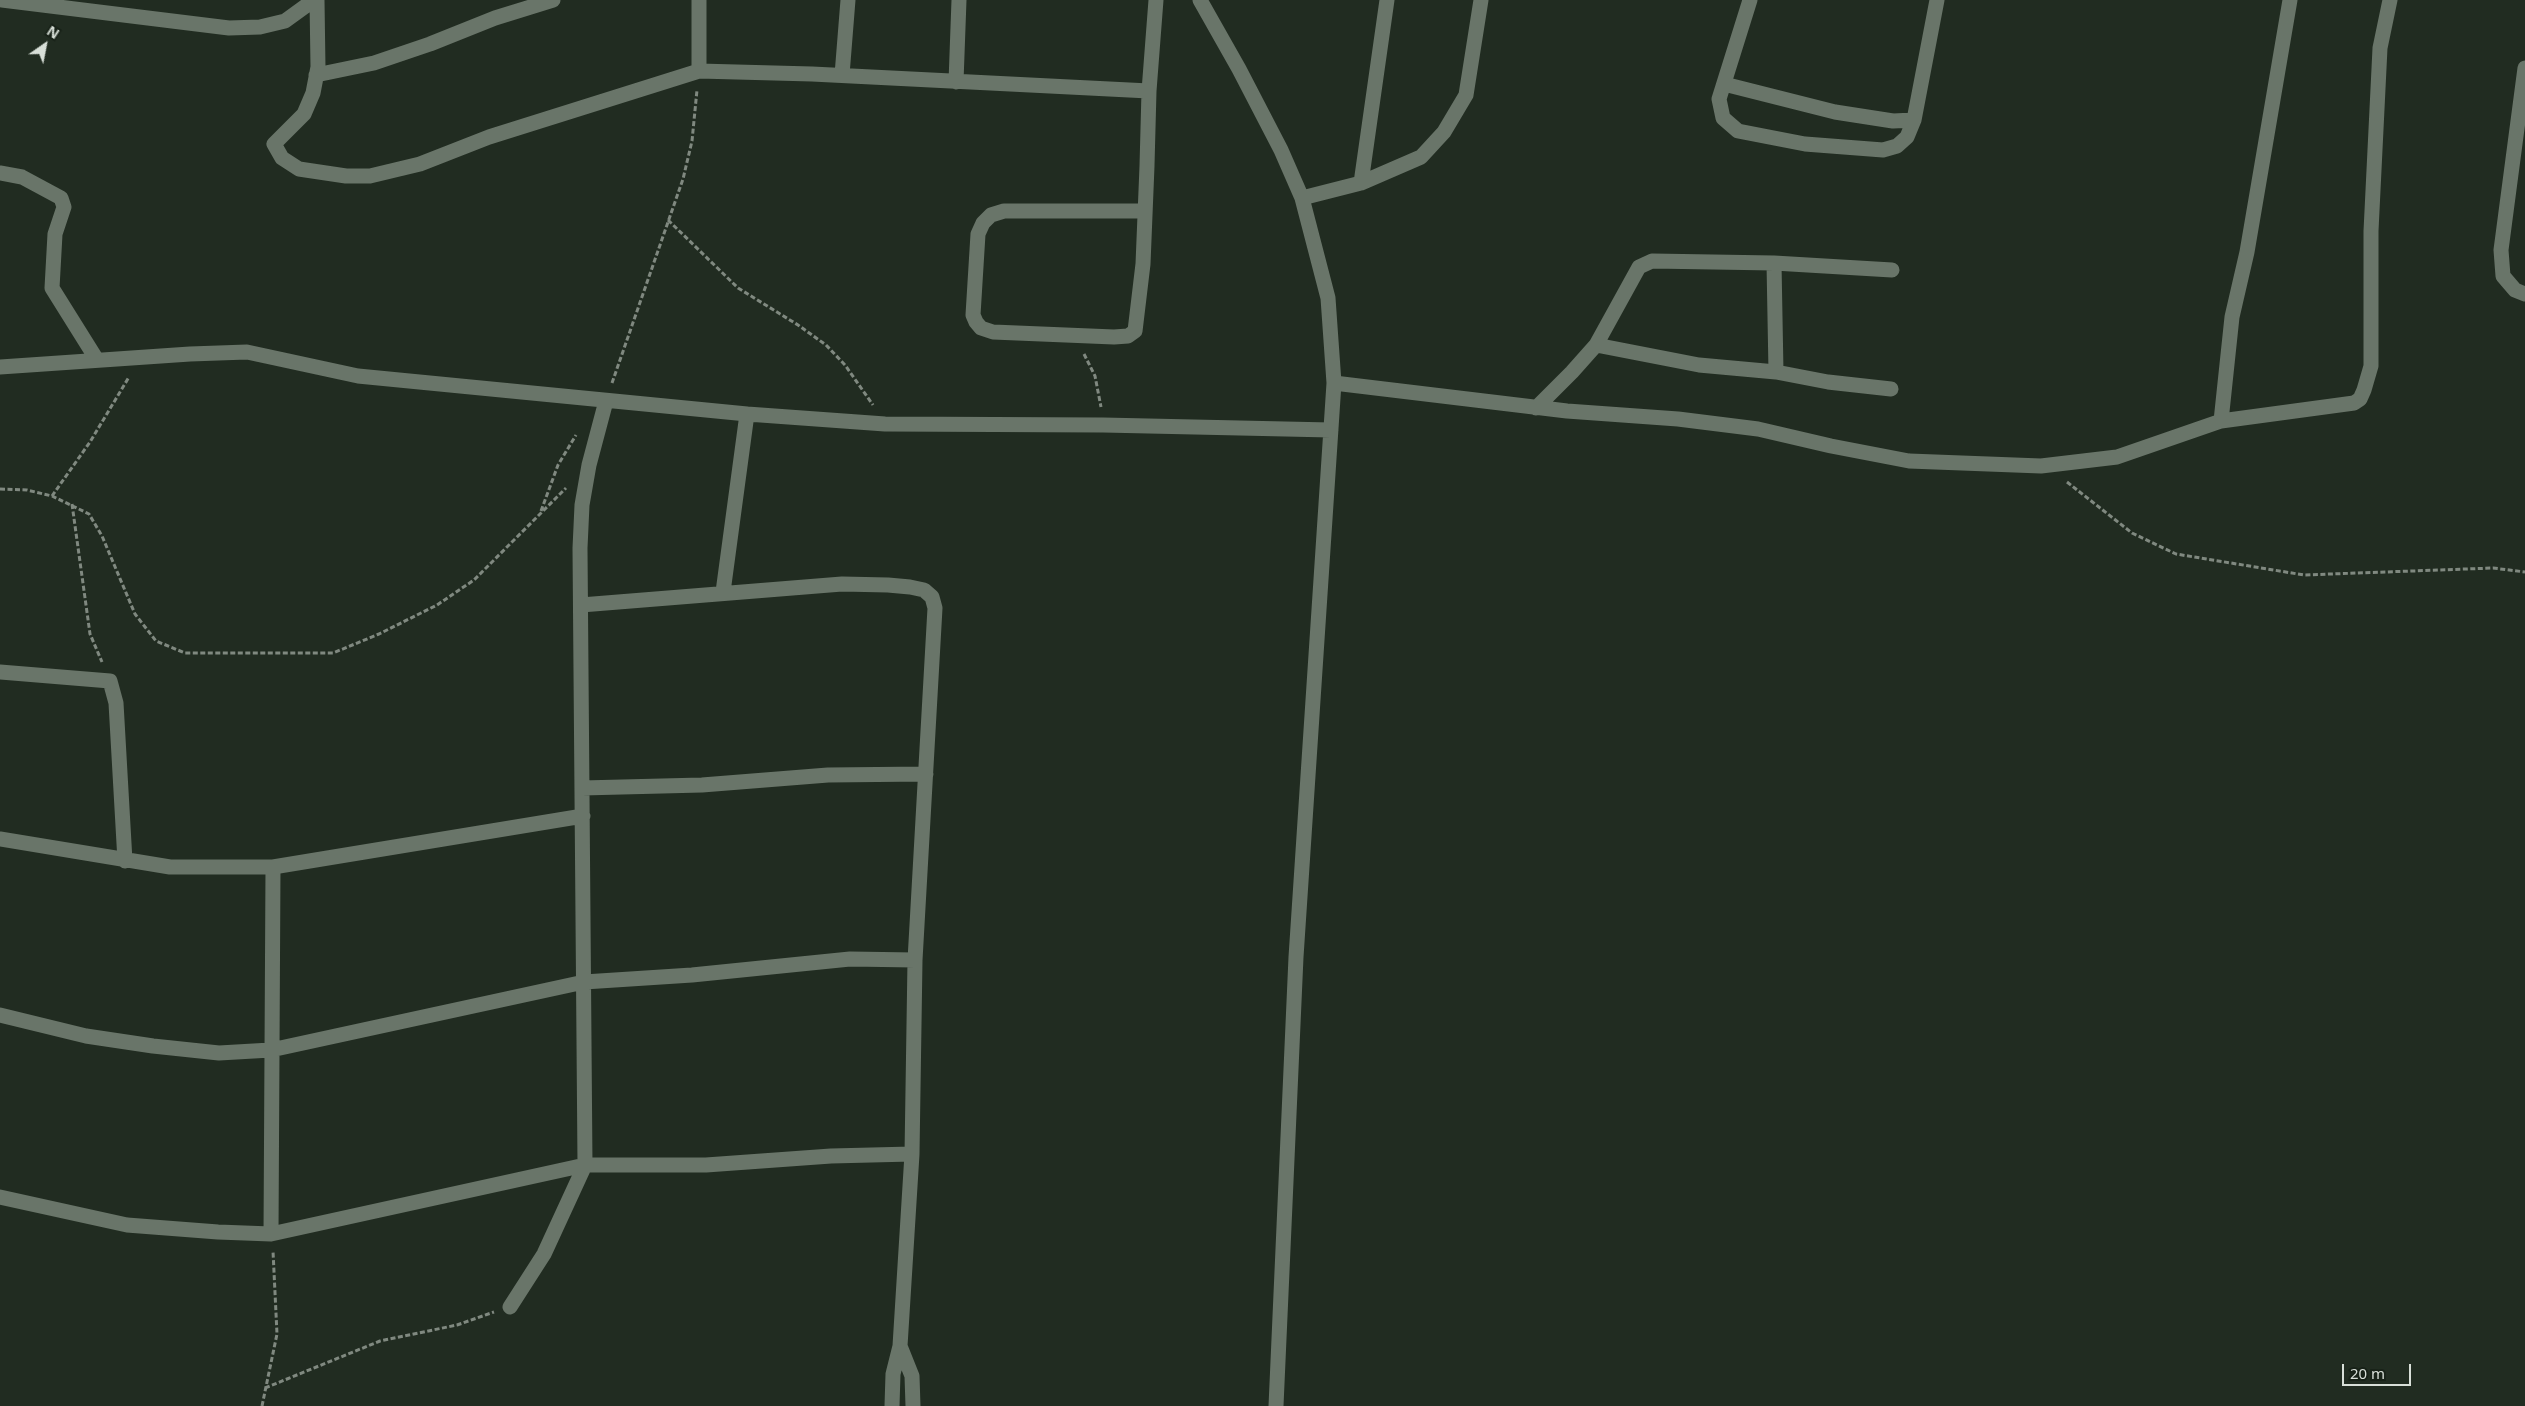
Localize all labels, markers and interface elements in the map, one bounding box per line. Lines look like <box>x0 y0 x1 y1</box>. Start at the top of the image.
north arrow <box>20 20 70 70</box>
text: N <box>43 21 63 43</box>
scale bar <box>2345 1354 2414 1386</box>
text: 20 m <box>2350 1363 2385 1383</box>

